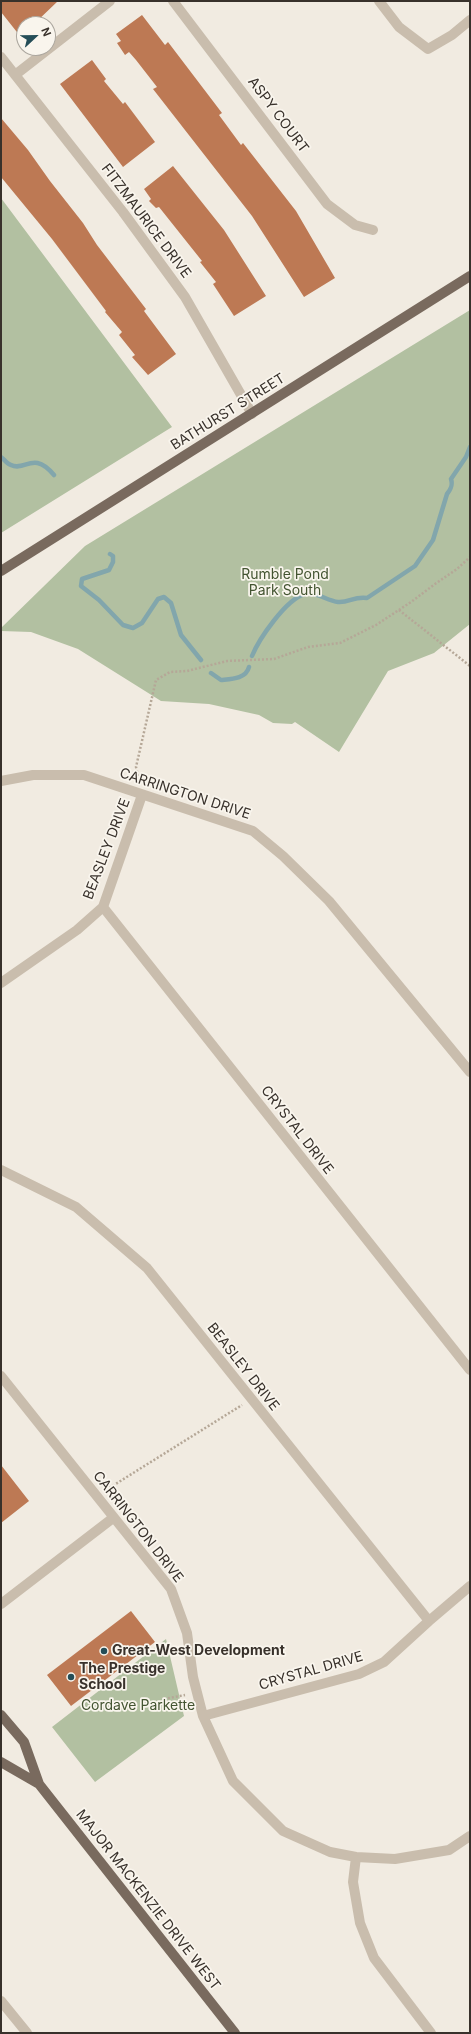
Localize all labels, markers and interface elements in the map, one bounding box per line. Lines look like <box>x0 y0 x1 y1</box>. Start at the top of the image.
north arrow <box>16 16 56 56</box>
text: N <box>38 25 54 38</box>
street label: ASPY COURT <box>244 74 312 156</box>
street label: FITZMAURICE DRIVE <box>98 161 194 281</box>
street label: BATHURST STREET <box>168 370 288 454</box>
park label: Rumble Pond Park South <box>241 567 329 600</box>
street label: CARRINGTON DRIVE <box>117 765 253 823</box>
street label: BEASLEY DRIVE <box>80 796 134 902</box>
street label: CRYSTAL DRIVE <box>257 1082 337 1178</box>
street label: BEASLEY DRIVE <box>203 1320 283 1414</box>
street label: CARRINGTON DRIVE <box>89 1468 187 1586</box>
place label: Great-West Development <box>112 1643 285 1659</box>
marker: Great-West Development <box>99 1646 109 1656</box>
street label: CRYSTAL DRIVE <box>257 1648 365 1694</box>
place label: The Prestige School <box>79 1661 165 1694</box>
marker: The Prestige School <box>66 1672 76 1682</box>
park label: Cordave Parkette <box>81 1698 195 1714</box>
street label: MAJOR MACKENZIE DRIVE WEST <box>72 1806 224 1994</box>

